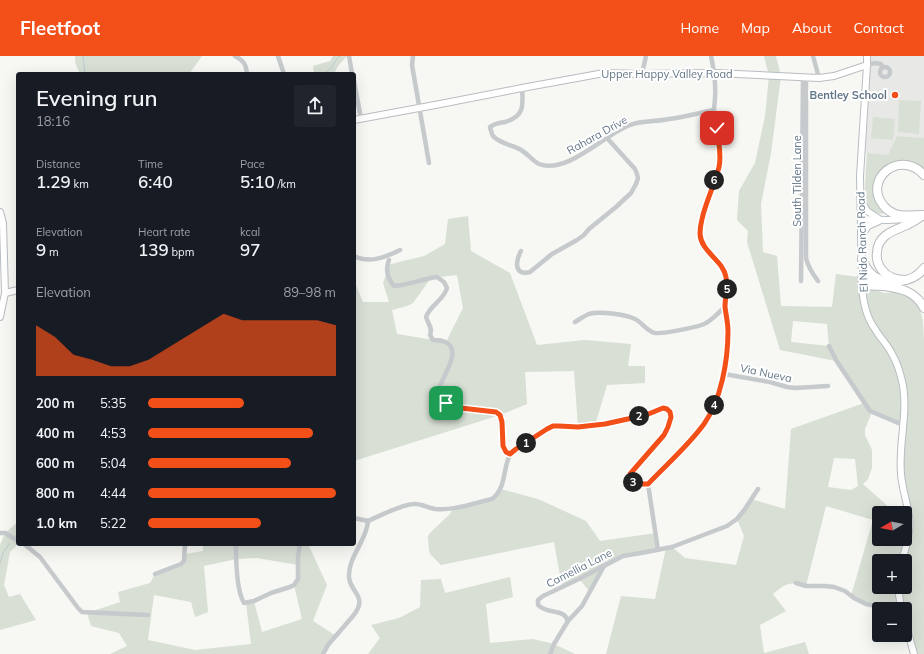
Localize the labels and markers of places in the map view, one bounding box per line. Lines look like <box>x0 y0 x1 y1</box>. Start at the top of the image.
place label: Bentley School <box>810 88 887 102</box>
marker: Bentley School <box>890 90 900 100</box>
pin <box>700 111 734 145</box>
pin: 6 <box>704 170 724 190</box>
pin: 5 <box>717 279 737 299</box>
pin <box>429 386 463 420</box>
pin: 4 <box>704 395 724 415</box>
pin: 2 <box>629 406 649 426</box>
pin: 1 <box>516 433 536 453</box>
pin: 3 <box>623 472 643 492</box>

